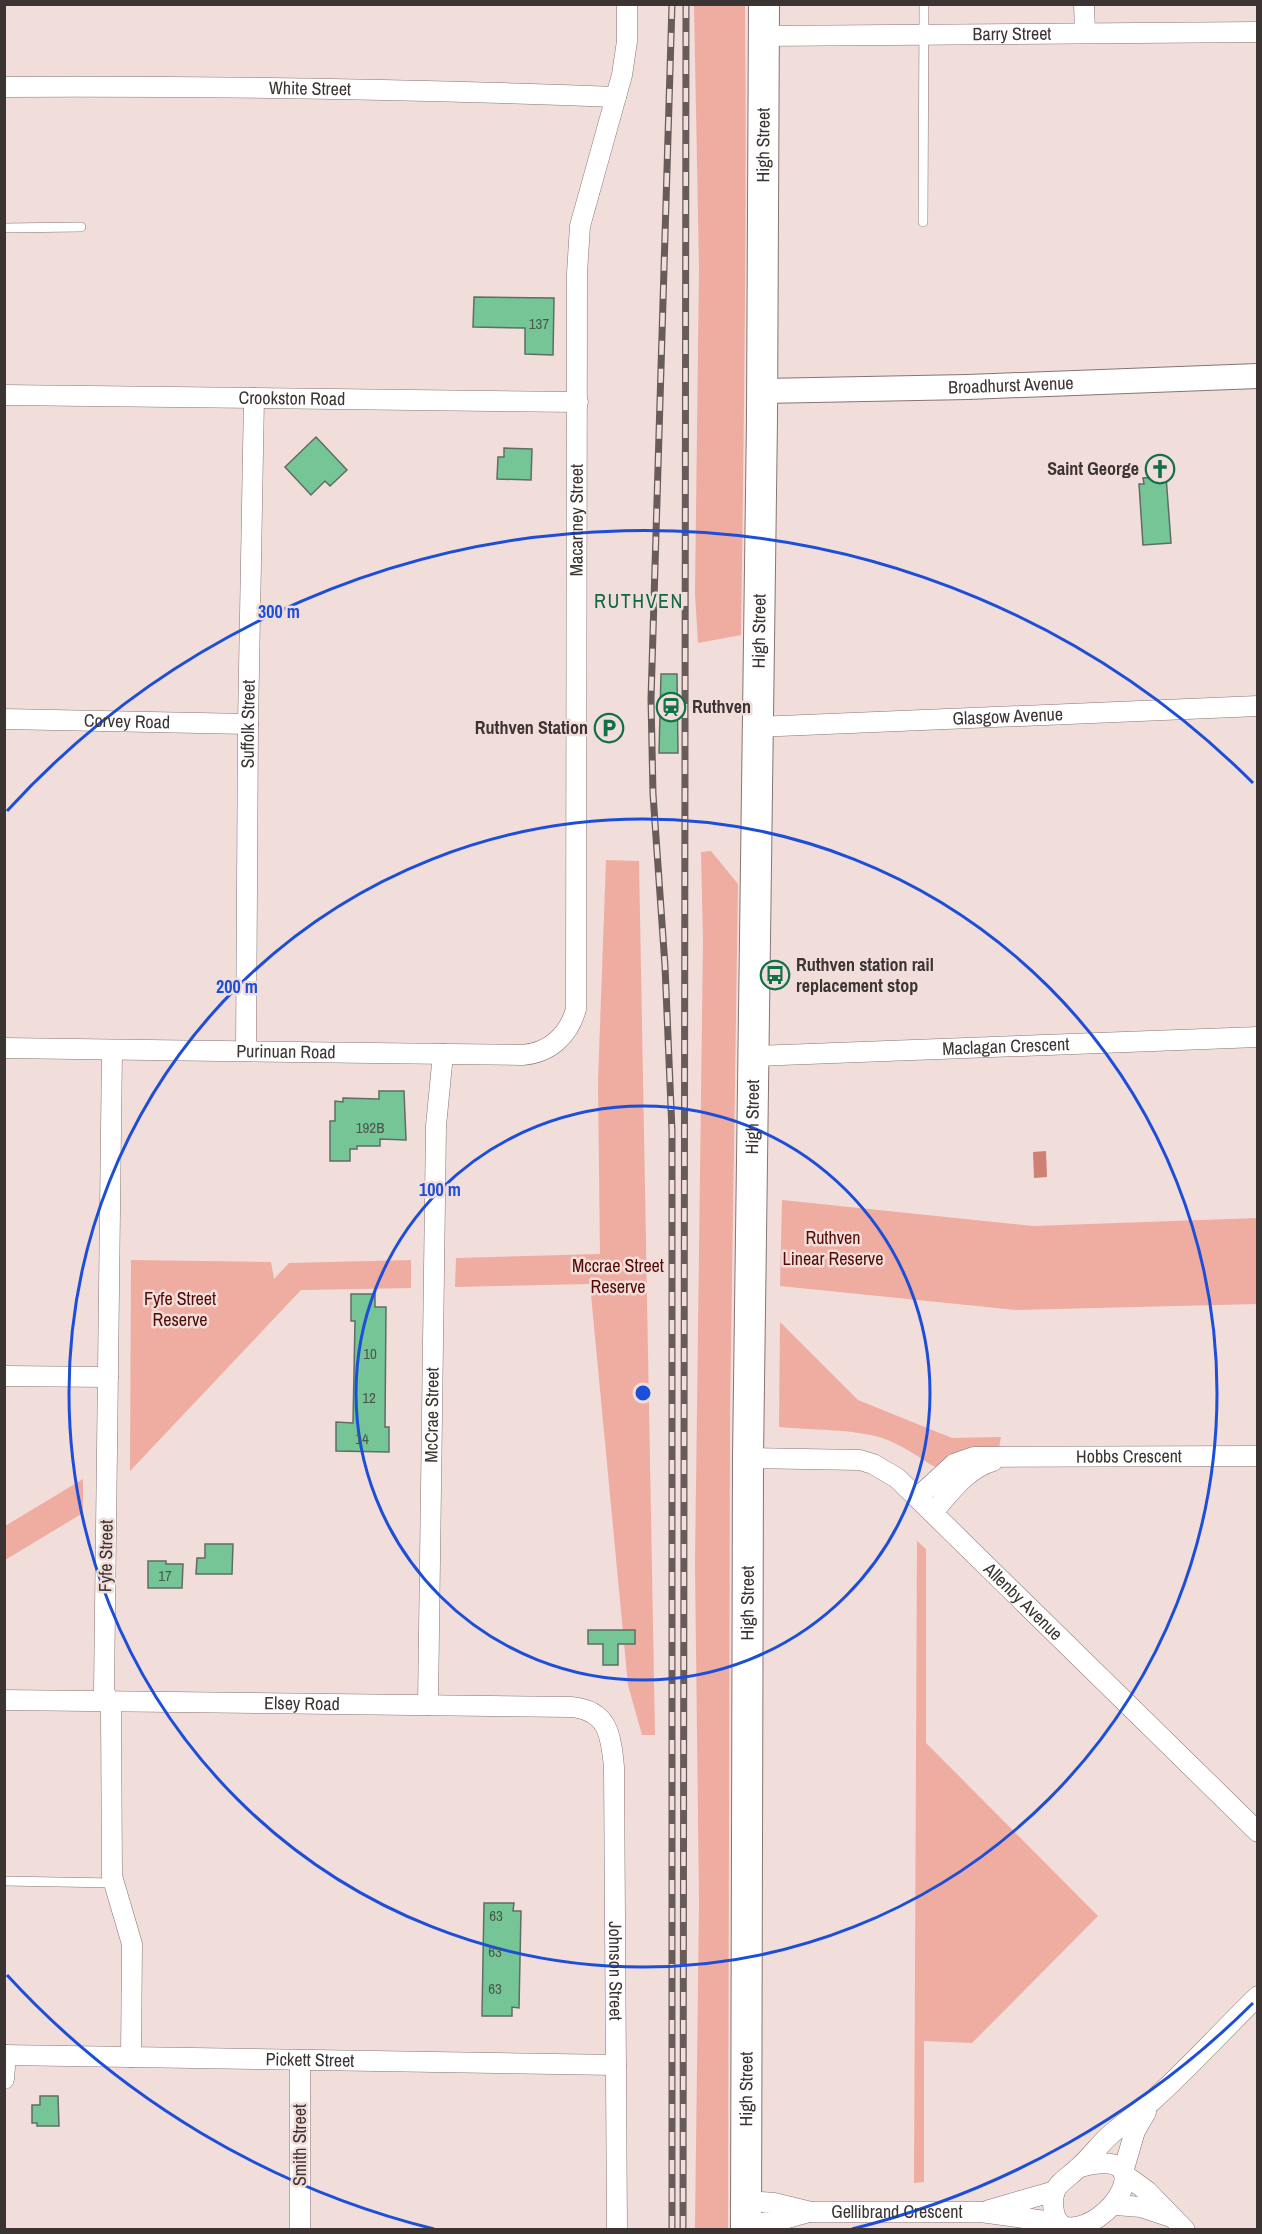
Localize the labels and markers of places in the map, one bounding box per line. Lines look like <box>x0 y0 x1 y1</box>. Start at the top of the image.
church icon: Saint George <box>1144 453 1176 485</box>
place label: Saint George <box>1047 456 1139 481</box>
station icon: Ruthven <box>655 691 687 723</box>
place label: Ruthven <box>692 694 751 719</box>
parking icon: Ruthven Station <box>593 712 625 744</box>
place label: Ruthven Station <box>475 715 588 740</box>
place label: Ruthven station rail replacement stop <box>796 952 934 998</box>
bus stop icon: Ruthven station rail replacement stop <box>759 959 791 991</box>
centre of rings <box>633 1383 653 1403</box>

